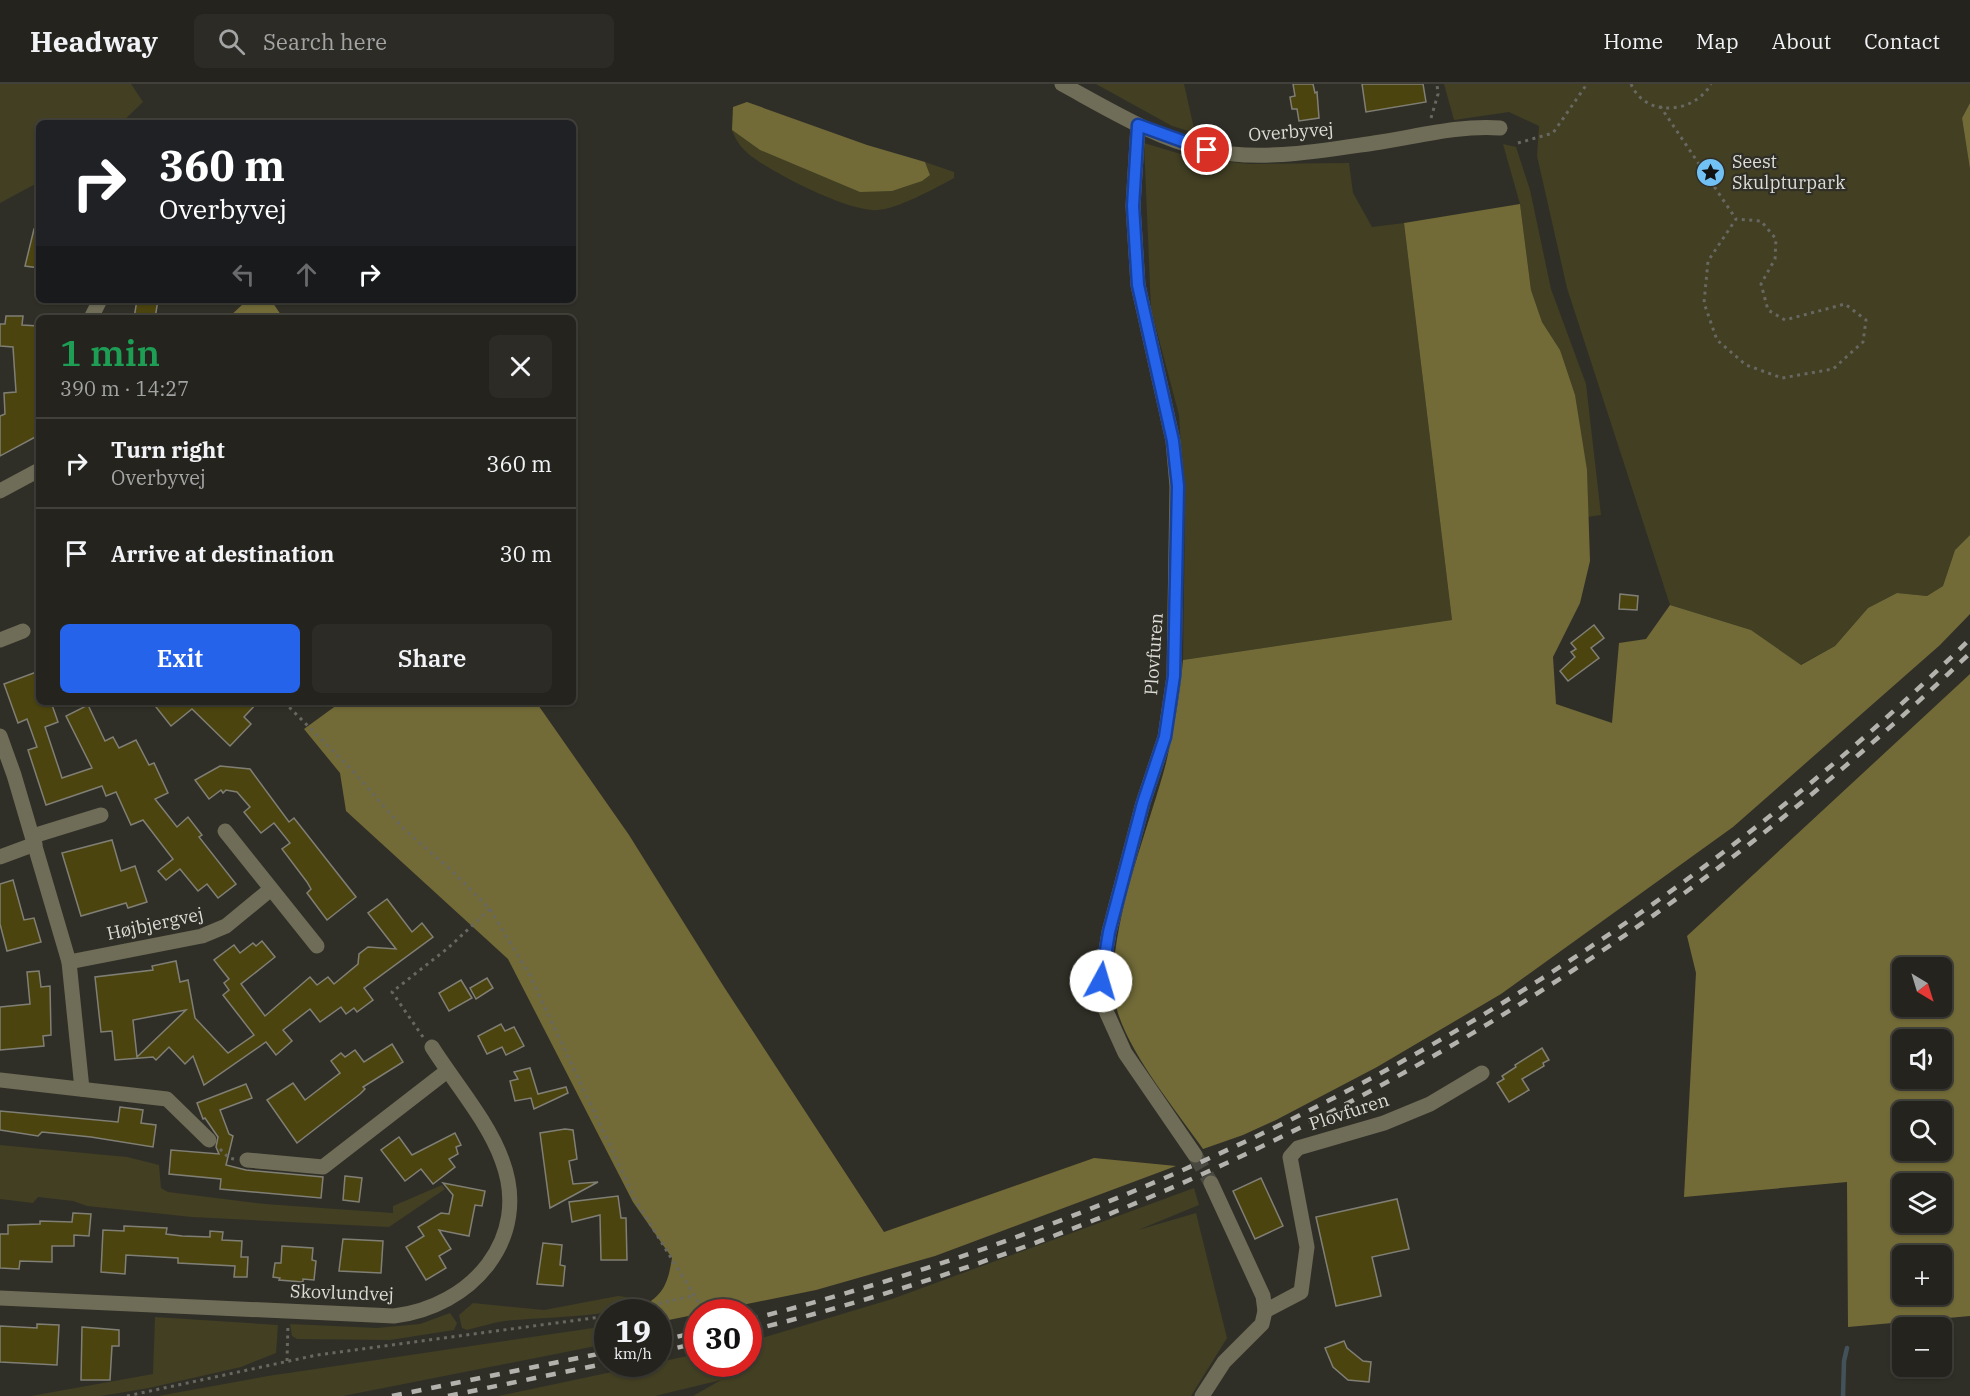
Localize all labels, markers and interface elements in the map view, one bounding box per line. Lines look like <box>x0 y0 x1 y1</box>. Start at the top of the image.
search box <box>194 14 614 68</box>
text: Headway <box>30 23 158 60</box>
icon: search <box>215 25 248 58</box>
text: Search here <box>263 27 387 56</box>
text: Home <box>1603 27 1663 55</box>
text: Map <box>1696 27 1739 55</box>
text: About <box>1772 27 1831 55</box>
text: Contact <box>1864 27 1940 55</box>
street label: Overbyvej <box>1248 117 1334 146</box>
pin <box>1181 124 1232 175</box>
icon: arrive <box>1190 133 1223 166</box>
text: 360 m <box>159 138 285 193</box>
icon: right <box>60 144 138 222</box>
place label: Seest Skulpturpark <box>1732 150 1846 194</box>
place icon: Seest Skulpturpark <box>1695 156 1727 188</box>
text: Overbyvej <box>159 191 287 226</box>
icon: left <box>227 258 260 291</box>
icon: ahead <box>290 258 323 291</box>
icon: right <box>353 258 386 291</box>
text: 1 min <box>60 329 160 376</box>
button: close <box>489 335 552 398</box>
text: 390 m · 14:27 <box>60 375 189 402</box>
text: Turn right <box>111 435 225 464</box>
icon: right <box>60 447 93 480</box>
text: 360 m <box>486 449 552 478</box>
text: Overbyvej <box>111 464 206 491</box>
icon: arrive <box>60 537 93 570</box>
text: Arrive at destination <box>111 539 334 568</box>
text: 30 m <box>500 539 552 568</box>
street label: Plovfuren <box>1139 612 1168 696</box>
button: Exit <box>60 624 300 693</box>
button: Share <box>312 624 552 693</box>
street label: Højbjergvej <box>105 902 205 945</box>
position arrow <box>1069 949 1133 1013</box>
north arrow <box>1892 957 1952 1017</box>
map controls <box>1892 957 1952 1377</box>
button: sound <box>1892 1029 1952 1089</box>
street label: Plovfuren <box>1306 1088 1392 1135</box>
button: search <box>1892 1101 1952 1161</box>
button: layers <box>1892 1173 1952 1233</box>
button: + <box>1892 1245 1952 1305</box>
street label: Skovlundvej <box>290 1279 394 1306</box>
speed limit sign: 30 <box>684 1299 762 1377</box>
text: 19 <box>615 1311 651 1350</box>
button: − <box>1892 1317 1952 1377</box>
text: km/h <box>614 1344 652 1363</box>

